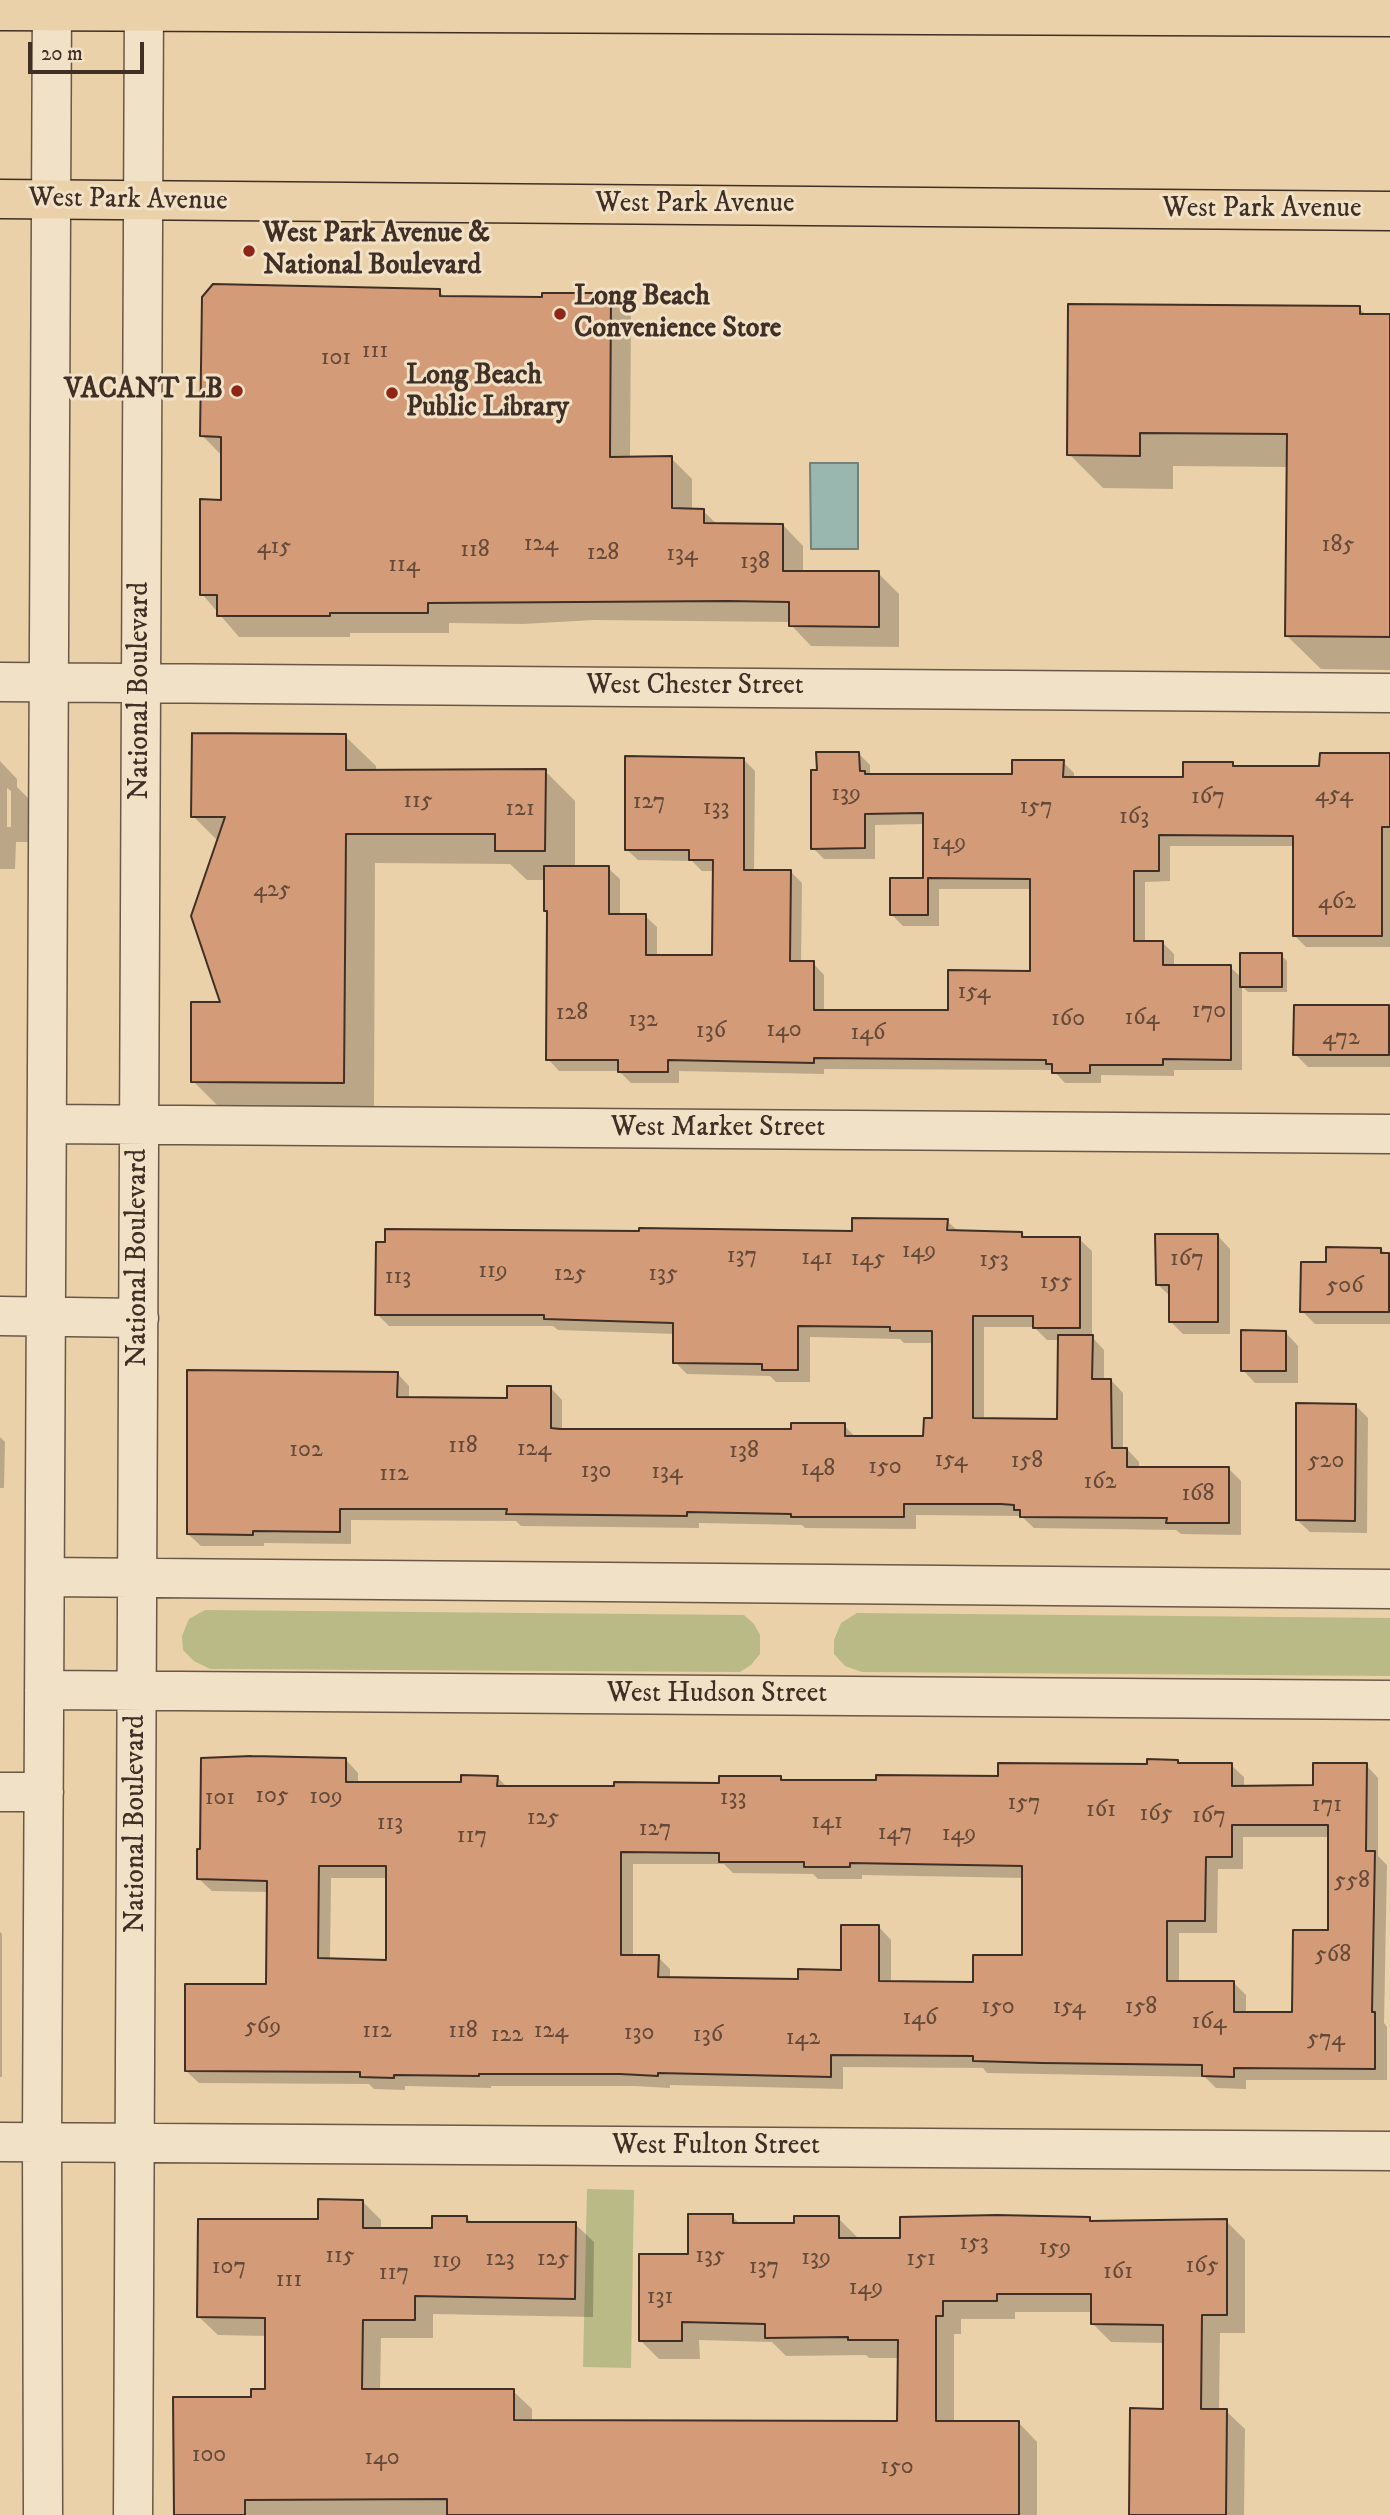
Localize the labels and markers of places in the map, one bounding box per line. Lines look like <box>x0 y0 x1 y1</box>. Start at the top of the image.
place label: West Park Avenue & National Boulevard <box>263 218 490 284</box>
marker: West Park Avenue & National Boulevard <box>241 243 257 259</box>
place label: Long Beach Convenience Store <box>574 281 781 347</box>
marker: Long Beach Convenience Store <box>552 306 568 322</box>
place label: Long Beach Public Library <box>406 360 569 426</box>
place label: VACANT LB <box>64 374 223 408</box>
marker: VACANT LB <box>229 383 245 399</box>
marker: Long Beach Public Library <box>384 385 400 401</box>

